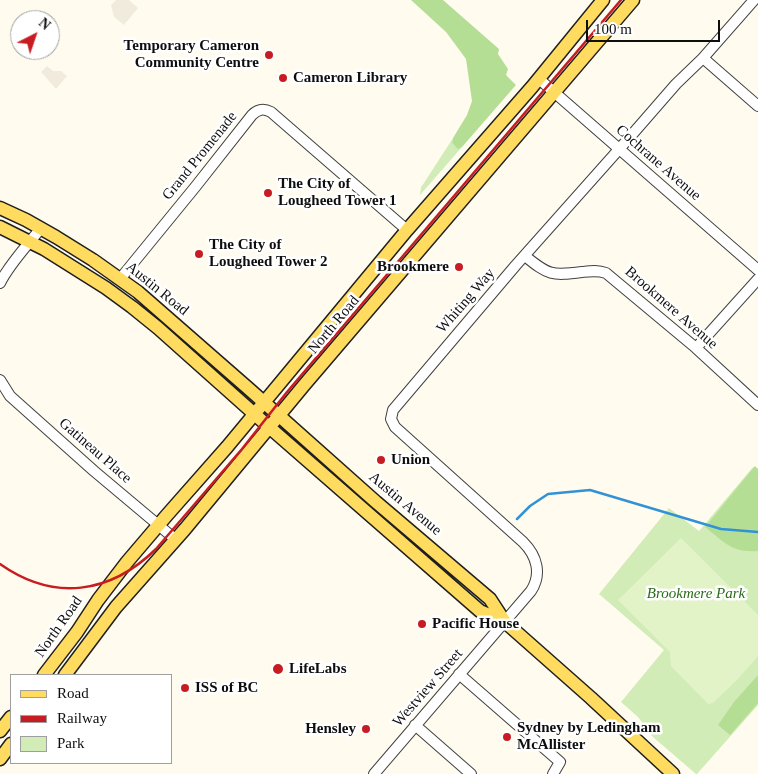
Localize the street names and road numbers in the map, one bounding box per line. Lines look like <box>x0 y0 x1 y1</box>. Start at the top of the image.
street label: Grand Promenade <box>159 108 241 204</box>
street label: Cochrane Avenue <box>612 121 704 205</box>
street label: Austin Road <box>122 258 192 320</box>
street label: Brookmere Avenue <box>621 263 721 353</box>
street label: Whiting Way <box>433 265 499 337</box>
street label: North Road <box>304 292 364 358</box>
street label: Gatineau Place <box>55 415 135 487</box>
street label: Austin Avenue <box>365 468 445 540</box>
street label: North Road <box>31 593 87 661</box>
street label: Westview Street <box>389 645 467 731</box>

